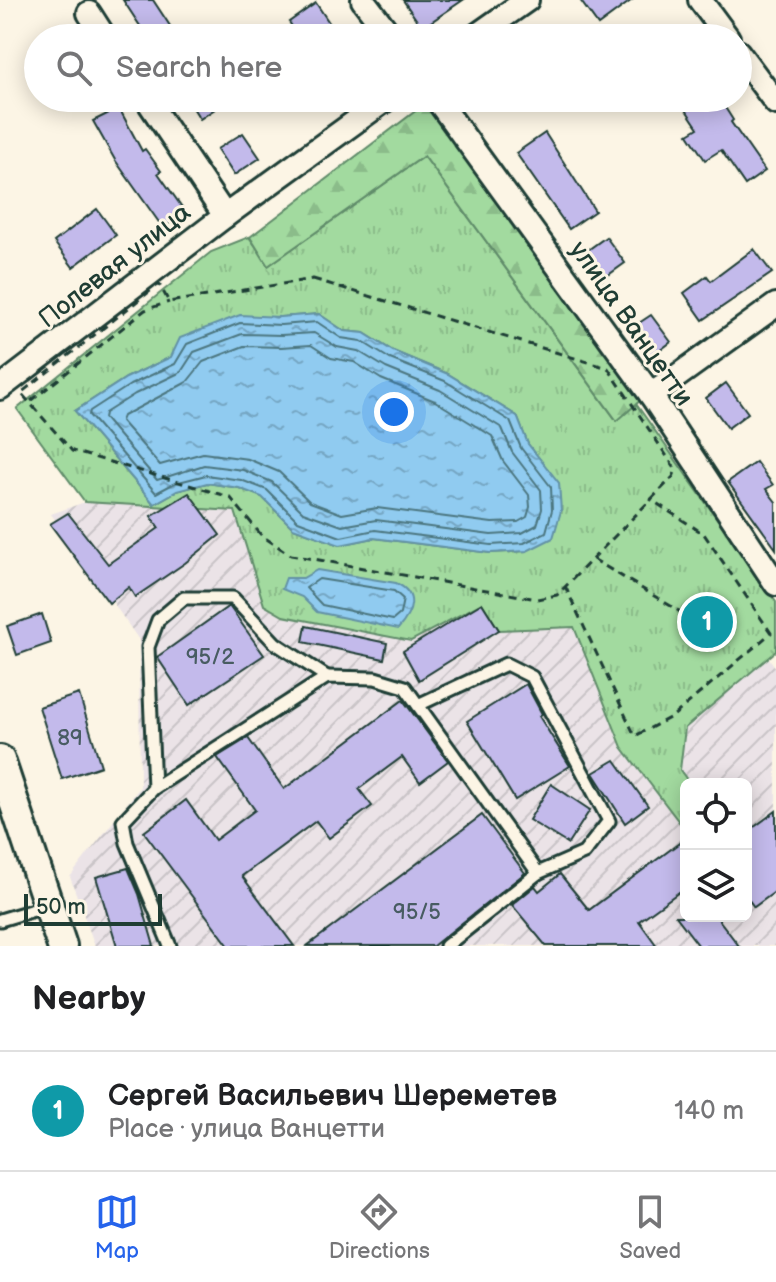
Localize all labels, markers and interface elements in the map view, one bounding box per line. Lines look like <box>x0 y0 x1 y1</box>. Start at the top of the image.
search box <box>24 24 752 112</box>
icon: search <box>52 46 96 90</box>
text: Search here <box>116 50 282 86</box>
street label: Полевая улица <box>33 197 197 335</box>
street label: улица Ванцетти <box>562 235 699 412</box>
your location <box>374 392 414 432</box>
pin: 1 <box>681 592 733 652</box>
house number: 95/2 <box>186 644 234 671</box>
house number: 89 <box>57 725 83 752</box>
map controls <box>680 778 752 922</box>
button: locate <box>680 778 752 850</box>
button: layers <box>680 850 752 922</box>
scale bar <box>24 890 162 926</box>
text: 50 m <box>36 894 86 921</box>
house number: 95/5 <box>393 899 441 926</box>
text: Nearby <box>32 978 146 1019</box>
text: Сергей Васильевич Шереметев <box>108 1078 557 1114</box>
text: 1 <box>53 1096 63 1127</box>
text: 140 m <box>674 1096 744 1127</box>
text: Place · улица Ванцетти <box>108 1114 385 1145</box>
tab: Map <box>95 1190 139 1265</box>
tab: Directions <box>329 1190 430 1265</box>
tab: Saved <box>619 1190 681 1265</box>

